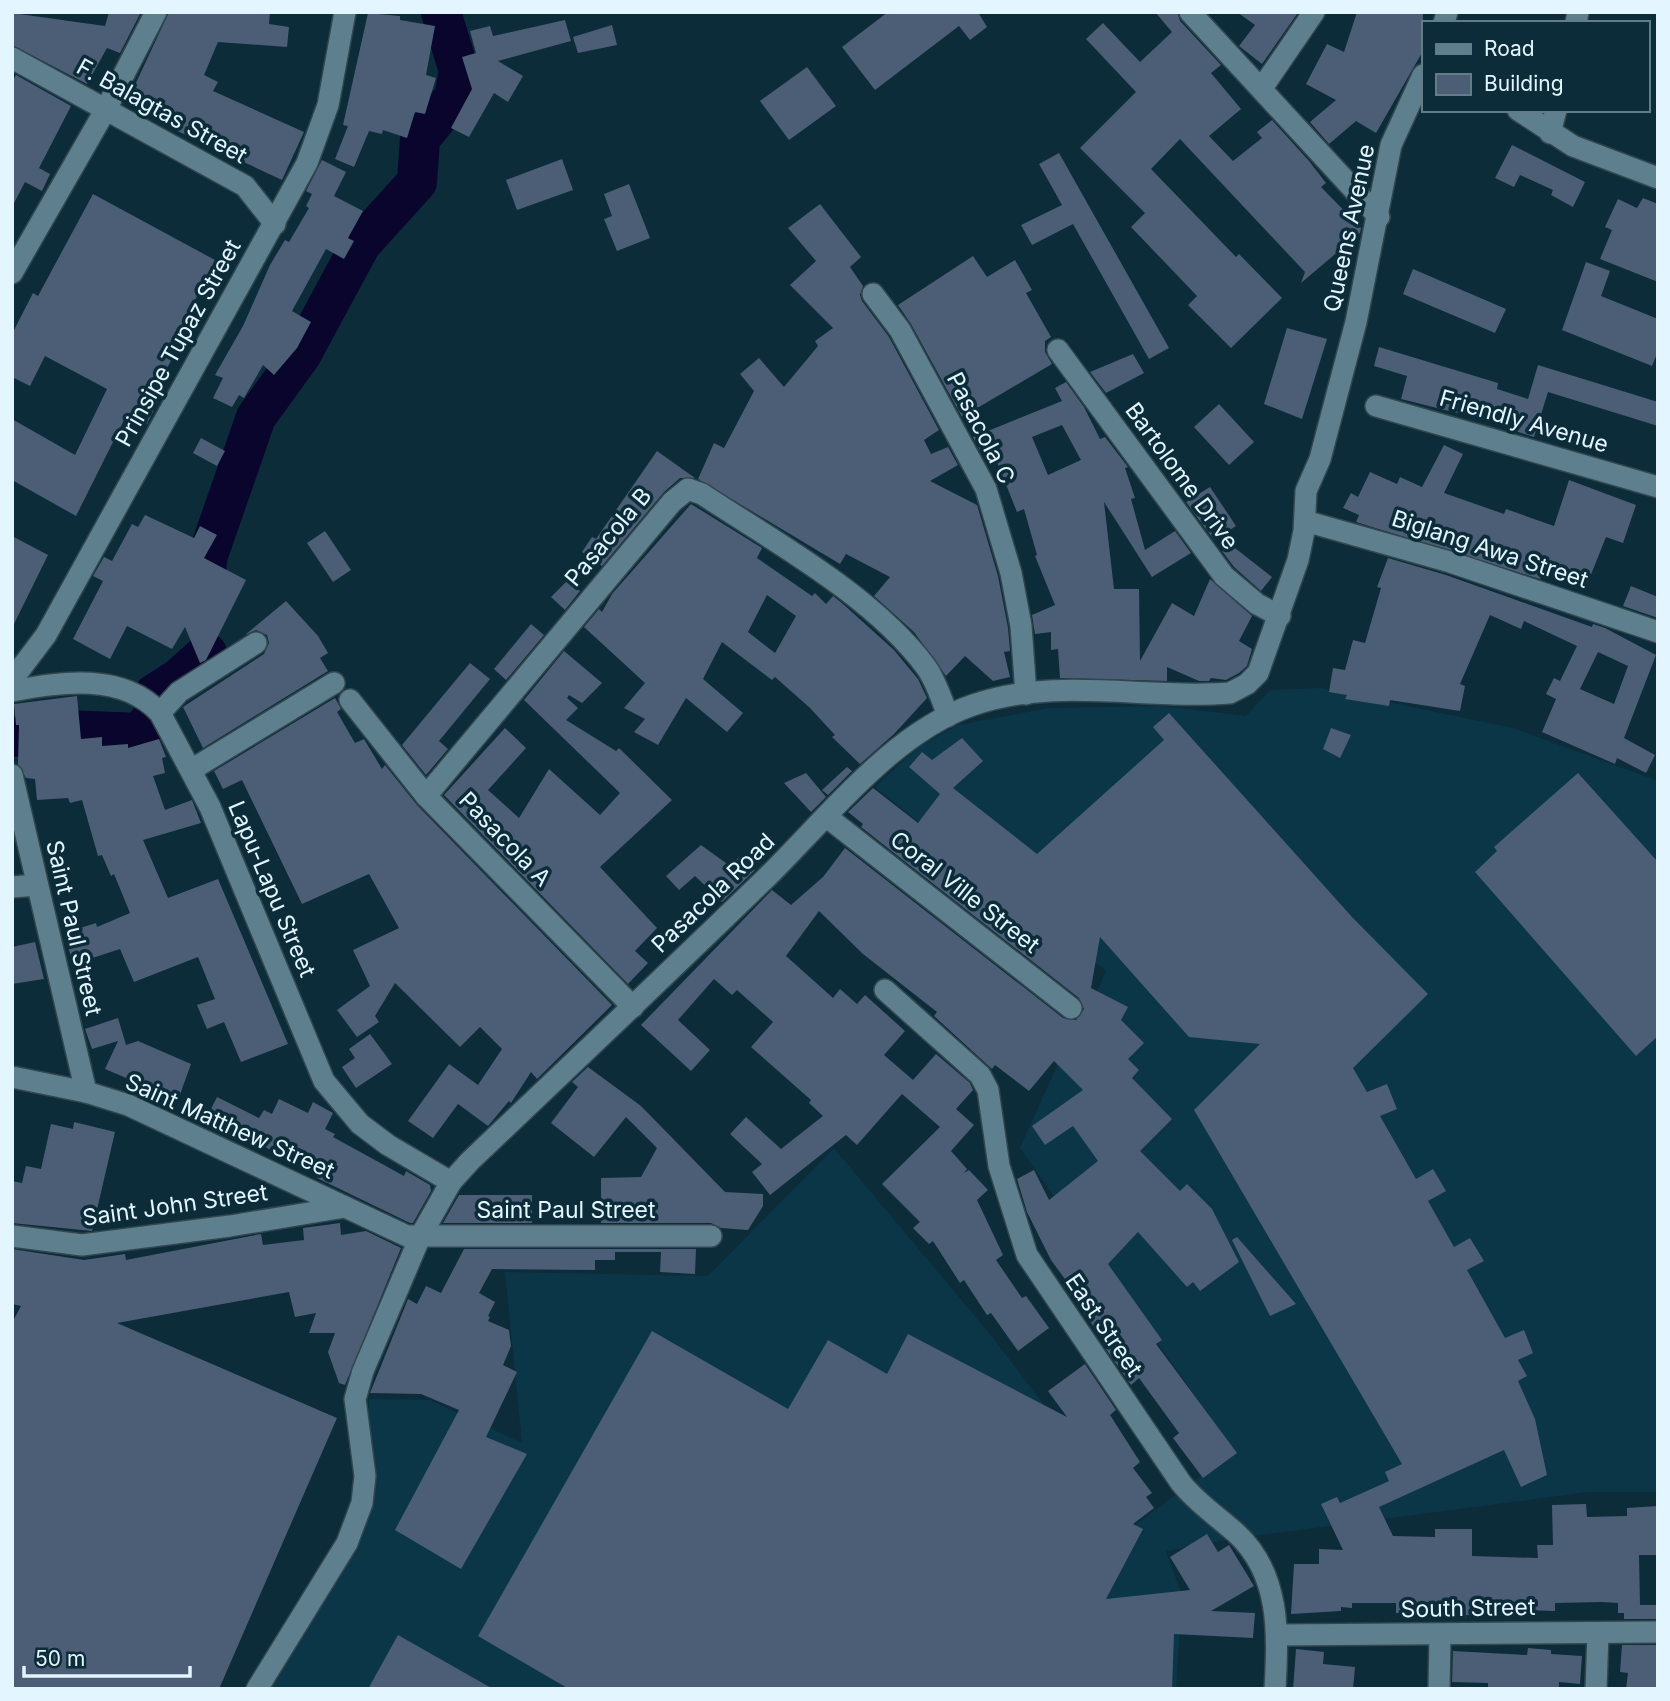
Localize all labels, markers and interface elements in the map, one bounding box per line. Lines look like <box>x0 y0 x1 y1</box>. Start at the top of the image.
legend <box>1422 21 1649 112</box>
text: Road <box>1484 36 1535 61</box>
street label: F. Balagtas Street <box>72 53 253 170</box>
text: Building <box>1484 71 1564 96</box>
street label: Queens Avenue <box>1318 141 1380 315</box>
street label: Prinsipe Tupaz Street <box>109 234 247 452</box>
street label: Pasacola C <box>941 368 1021 488</box>
street label: Friendly Avenue <box>1436 383 1612 459</box>
street label: Bartolome Drive <box>1119 397 1245 555</box>
street label: Pasacola B <box>559 482 657 592</box>
street label: Biglang Awa Street <box>1388 504 1592 594</box>
street label: Pasacola A <box>453 786 557 892</box>
street label: Lapu-Lapu Street <box>222 797 322 982</box>
street label: Coral Ville Street <box>885 825 1046 959</box>
street label: Pasacola Road <box>646 827 780 959</box>
street label: Saint Paul Street <box>40 838 108 1019</box>
street label: Saint Matthew Street <box>121 1067 339 1185</box>
street label: Saint John Street <box>81 1178 270 1232</box>
street label: Saint Paul Street <box>477 1196 656 1224</box>
street label: East Street <box>1059 1268 1149 1382</box>
street label: South Street <box>1400 1593 1536 1623</box>
scale bar <box>24 1634 191 1678</box>
text: 50 m <box>35 1646 85 1671</box>

